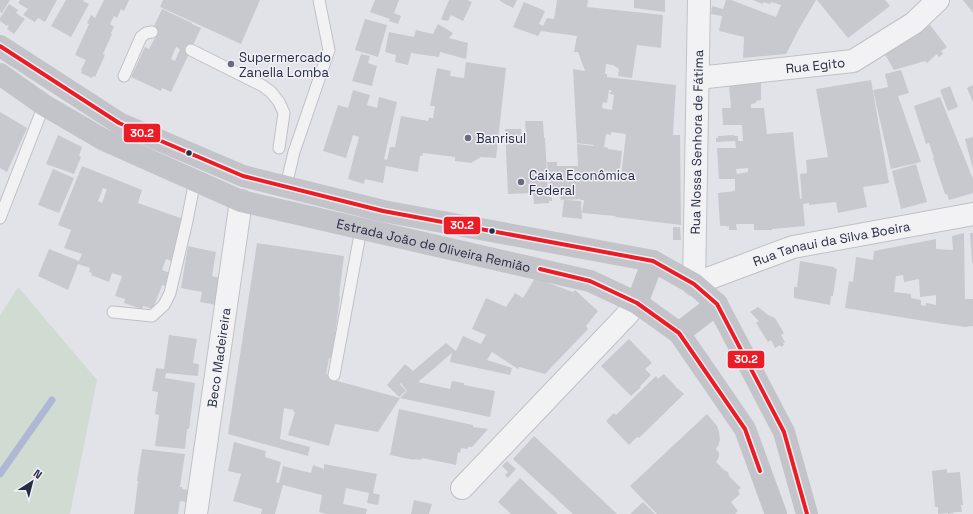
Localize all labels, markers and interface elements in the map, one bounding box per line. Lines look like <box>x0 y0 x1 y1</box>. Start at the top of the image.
place label: Supermercado Zanella Lomba <box>239 49 331 81</box>
street label: Rua Nossa Senhora de Fátima <box>687 49 707 235</box>
street label: Rua Egito <box>785 54 846 77</box>
marker: Supermercado Zanella Lomba <box>226 59 236 69</box>
line badge: 30.2 <box>123 123 161 143</box>
text: 30.2 <box>130 126 154 140</box>
place label: Banrisul <box>476 130 526 147</box>
marker: Banrisul <box>463 133 473 143</box>
unlabelled marker <box>184 148 194 158</box>
place label: Caixa Econômica Federal <box>529 167 636 199</box>
marker: Caixa Econômica Federal <box>516 177 526 187</box>
street label: Estrada João de Oliveira Remião <box>335 215 532 276</box>
line badge: 30.2 <box>443 216 481 235</box>
text: 30.2 <box>450 218 474 232</box>
street label: Rua Tanaui da Silva Boeira <box>751 218 912 270</box>
unlabelled marker <box>487 226 497 236</box>
street label: Beco Madeireira <box>203 306 235 409</box>
line badge: 30.2 <box>727 350 765 369</box>
text: 30.2 <box>734 352 758 366</box>
north arrow <box>12 462 52 502</box>
text: N <box>31 466 45 482</box>

